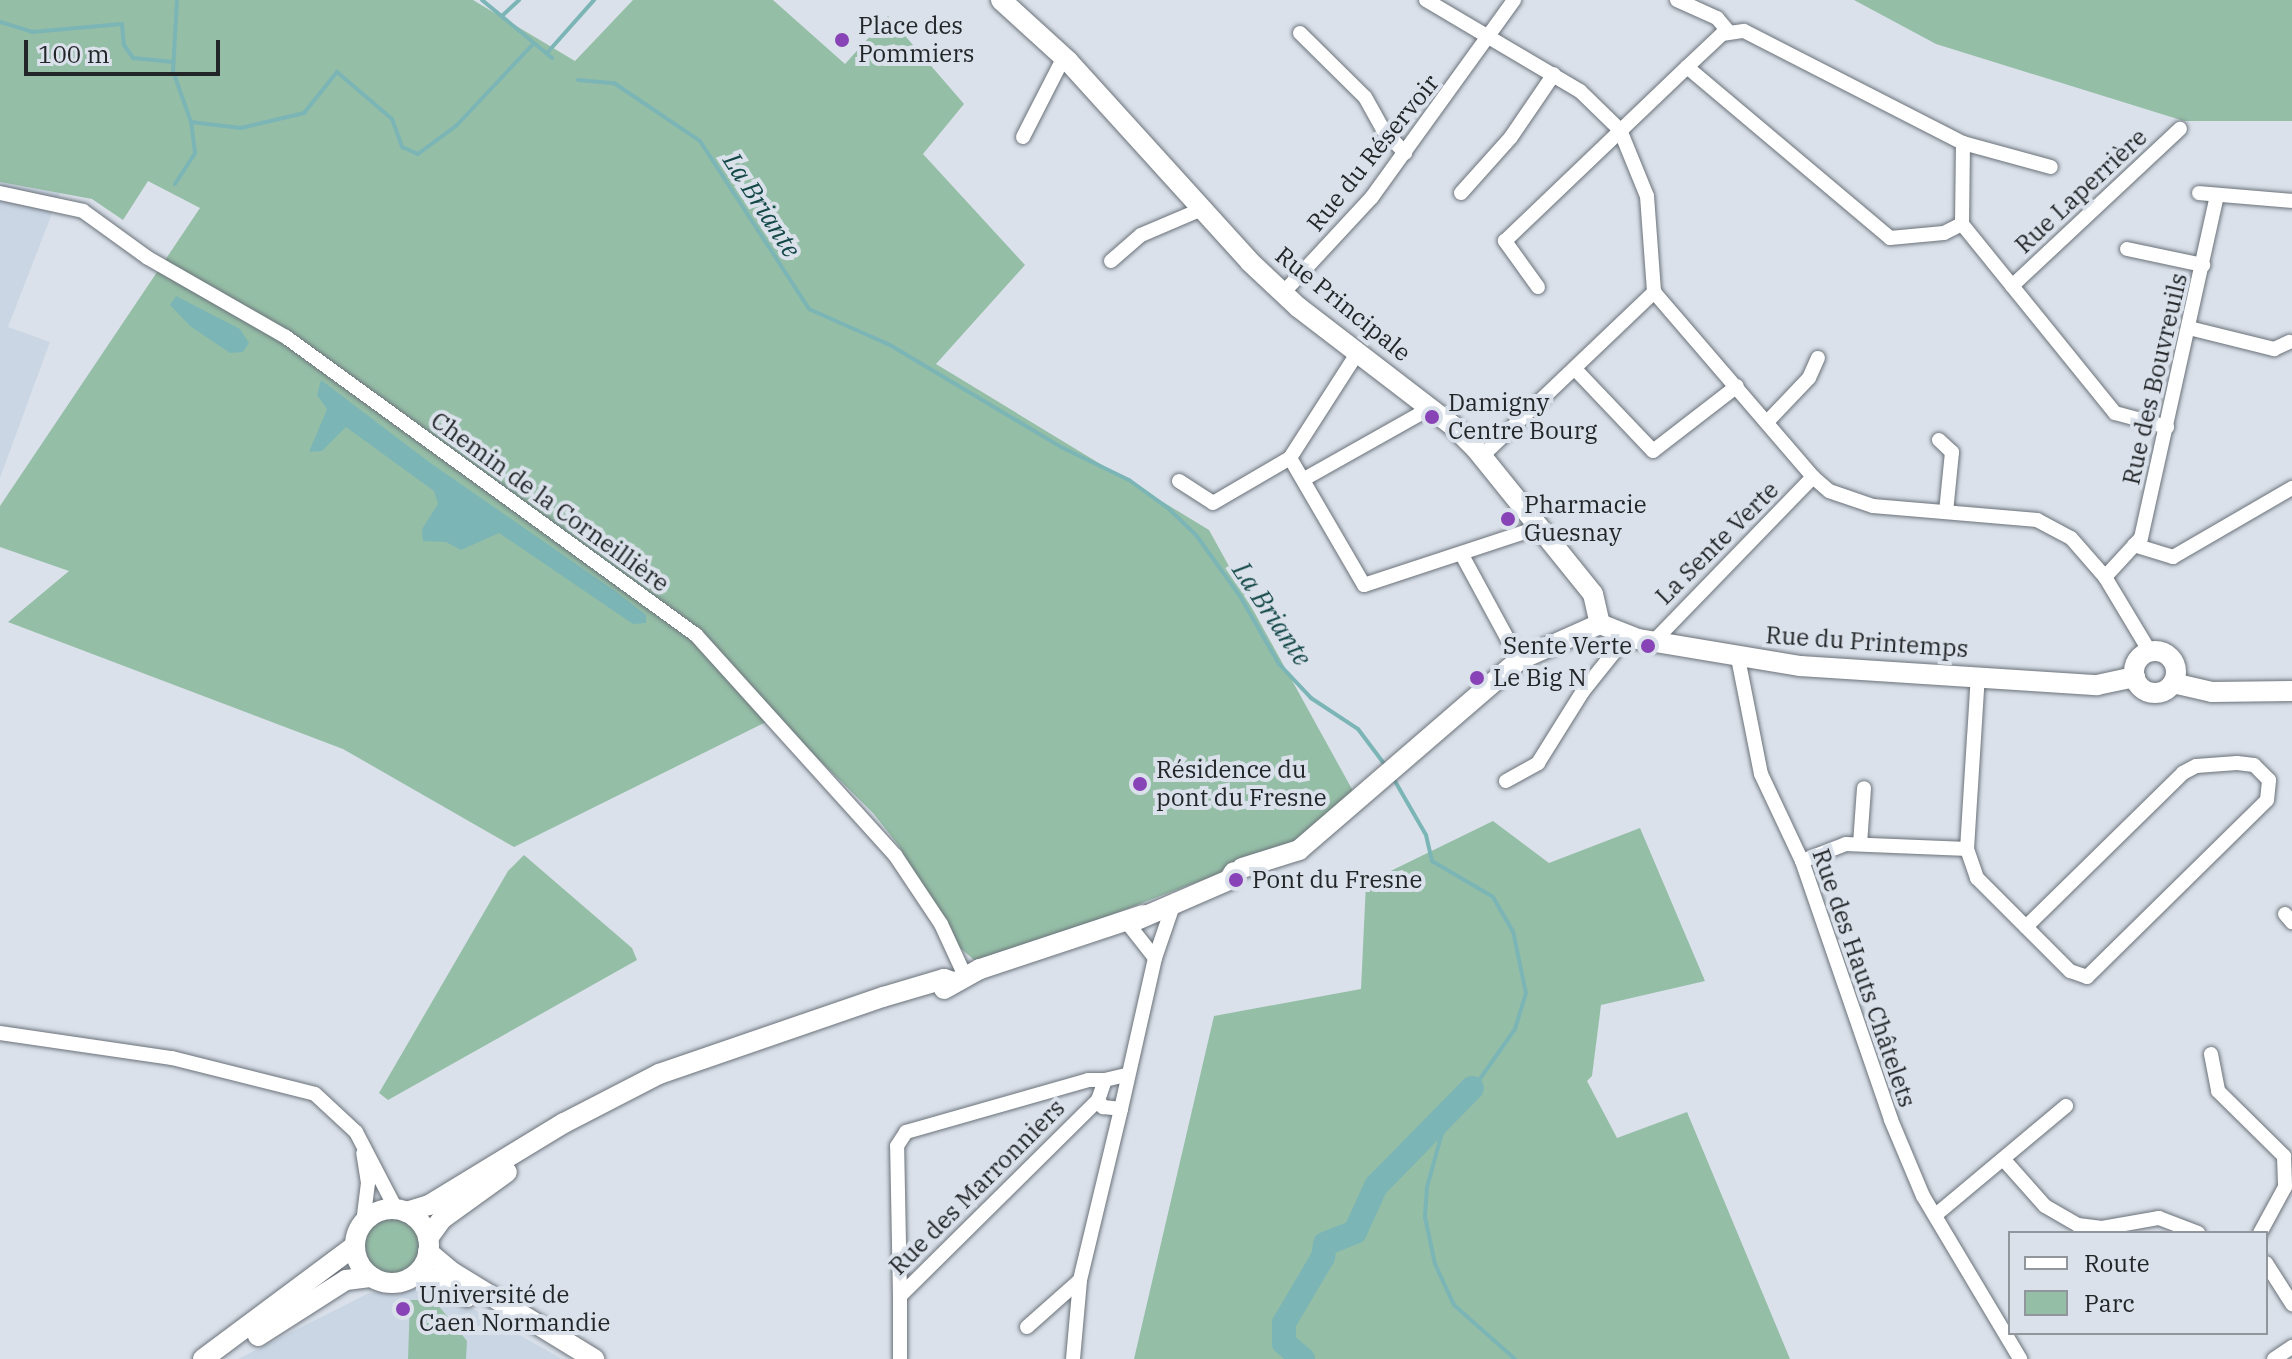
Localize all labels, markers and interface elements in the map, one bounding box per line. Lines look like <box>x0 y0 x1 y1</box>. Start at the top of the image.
place label: Place des Pommiers <box>858 12 975 68</box>
scale bar <box>28 24 224 74</box>
marker: Place des Pommiers <box>833 31 851 49</box>
text: 100 m <box>38 38 110 70</box>
street label: Rue du Réservoir <box>1301 69 1445 237</box>
street label: Rue Laperrière <box>2009 123 2153 259</box>
water label: La Briante <box>717 147 807 263</box>
street label: Rue Principale <box>1270 241 1416 367</box>
street label: Rue des Bouvreuils <box>2117 270 2193 488</box>
place label: Damigny Centre Bourg <box>1448 389 1597 445</box>
street label: Chemin de la Corneillière <box>425 406 675 598</box>
marker: Damigny Centre Bourg <box>1423 408 1441 426</box>
street label: La Sente Verte <box>1650 476 1784 610</box>
place label: Pharmacie Guesnay <box>1524 491 1646 547</box>
marker: Pharmacie Guesnay <box>1499 510 1517 528</box>
water label: La Briante <box>1226 556 1318 672</box>
street label: Rue du Printemps <box>1765 621 1969 663</box>
place label: Sente Verte <box>1503 632 1632 660</box>
marker: Sente Verte <box>1639 637 1657 655</box>
place label: Le Big N <box>1493 664 1587 692</box>
marker: Le Big N <box>1468 669 1486 687</box>
place label: Résidence du pont du Fresne <box>1156 756 1327 812</box>
marker: Résidence du pont du Fresne <box>1131 775 1149 793</box>
street label: Rue des Hauts Châtelets <box>1806 845 1922 1111</box>
place label: Pont du Fresne <box>1252 866 1422 894</box>
marker: Pont du Fresne <box>1227 871 1245 889</box>
street label: Rue des Marronniers <box>883 1093 1071 1281</box>
legend <box>2008 1231 2268 1335</box>
text: Route <box>2084 1247 2150 1279</box>
place label: Université de Caen Normandie <box>419 1281 610 1337</box>
text: Parc <box>2084 1287 2135 1319</box>
marker: Université de Caen Normandie <box>394 1300 412 1318</box>

